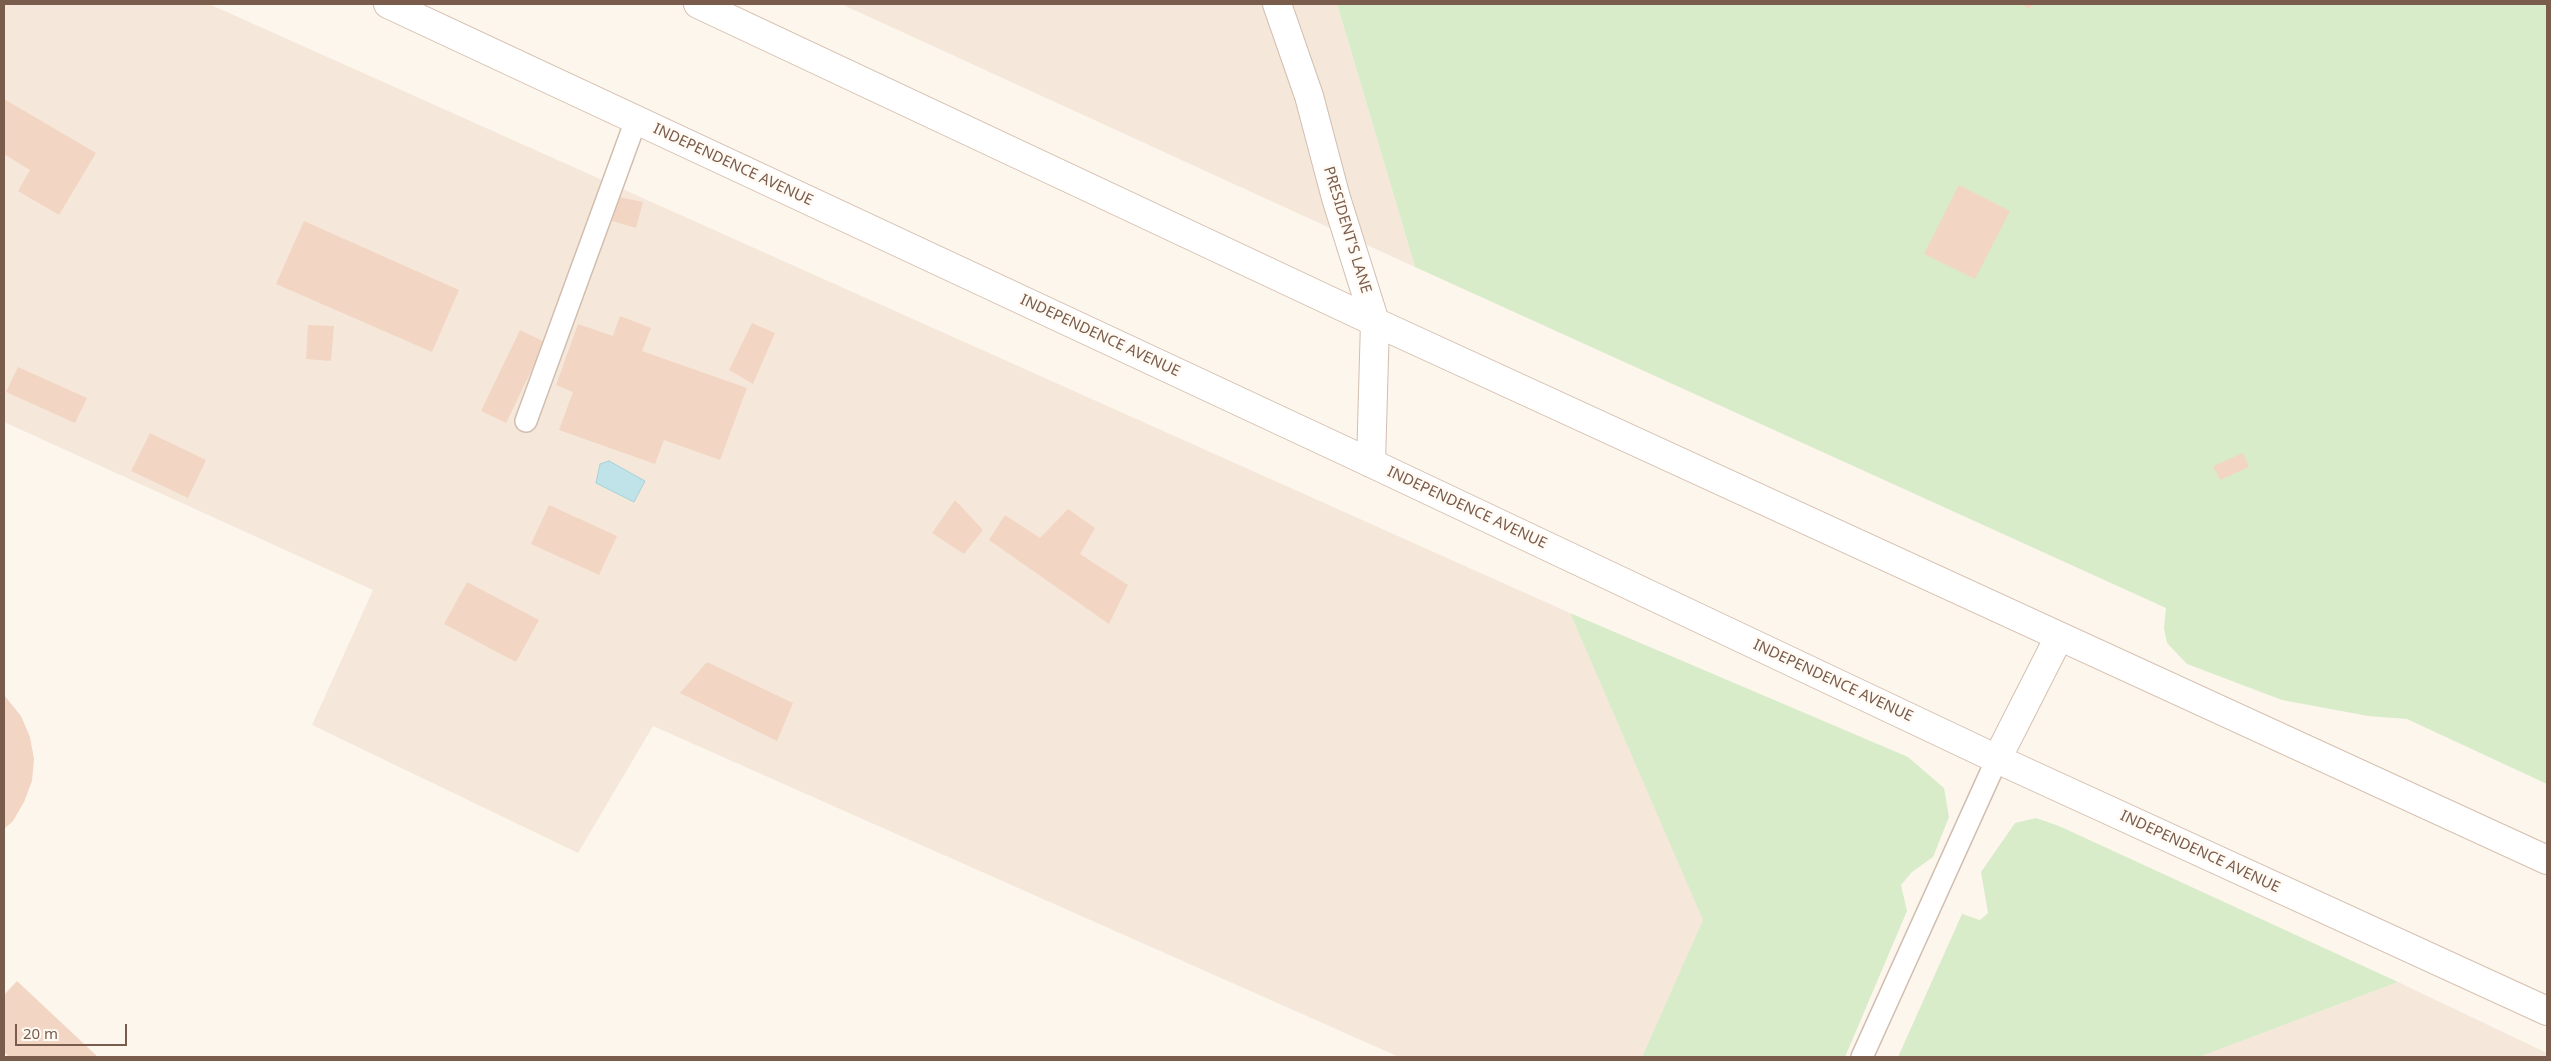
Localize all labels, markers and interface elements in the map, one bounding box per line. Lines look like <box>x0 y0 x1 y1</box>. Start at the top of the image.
street label: INDEPENDENCE AVENUE <box>650 120 816 210</box>
street label: PRESIDENT'S LANE <box>1319 164 1375 296</box>
street label: INDEPENDENCE AVENUE <box>1017 291 1183 381</box>
street label: INDEPENDENCE AVENUE <box>1384 463 1550 553</box>
street label: INDEPENDENCE AVENUE <box>1750 636 1916 726</box>
street label: INDEPENDENCE AVENUE <box>2117 807 2283 897</box>
scale bar <box>18 1014 130 1046</box>
text: 20 m <box>23 1023 58 1043</box>

